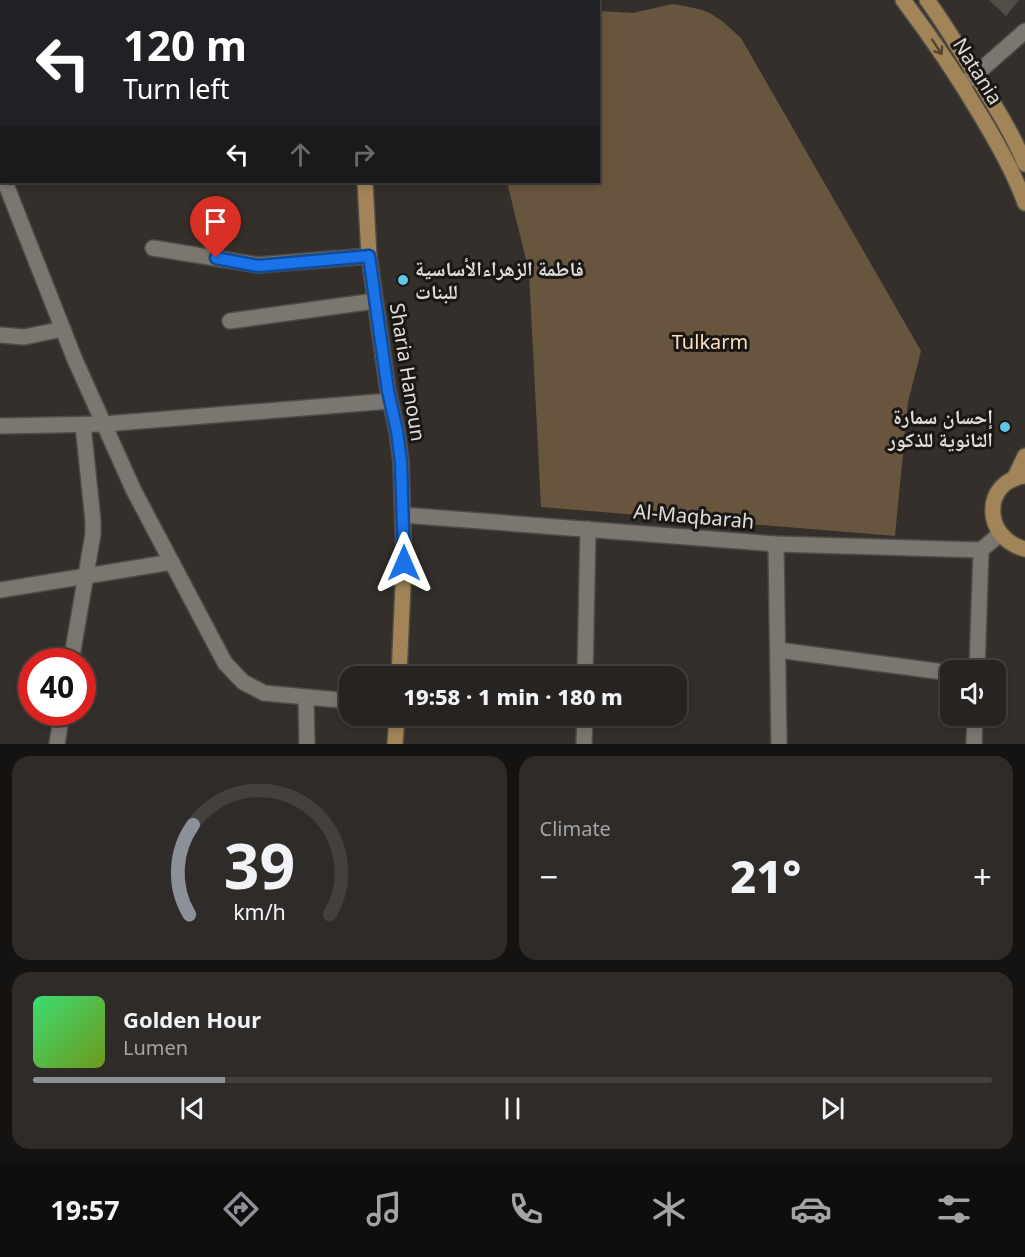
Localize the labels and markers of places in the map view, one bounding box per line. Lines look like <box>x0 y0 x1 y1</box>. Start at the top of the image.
pin <box>190 196 241 258</box>
place label: فاطمة الزهراءالأساسية للبنات <box>415 255 584 305</box>
marker: فاطمة الزهراءالأساسية للبنات <box>396 273 410 287</box>
place label: إحسان سمارة الثانوية للذكور <box>887 403 993 453</box>
marker: إحسان سمارة الثانوية للذكور <box>998 420 1012 434</box>

